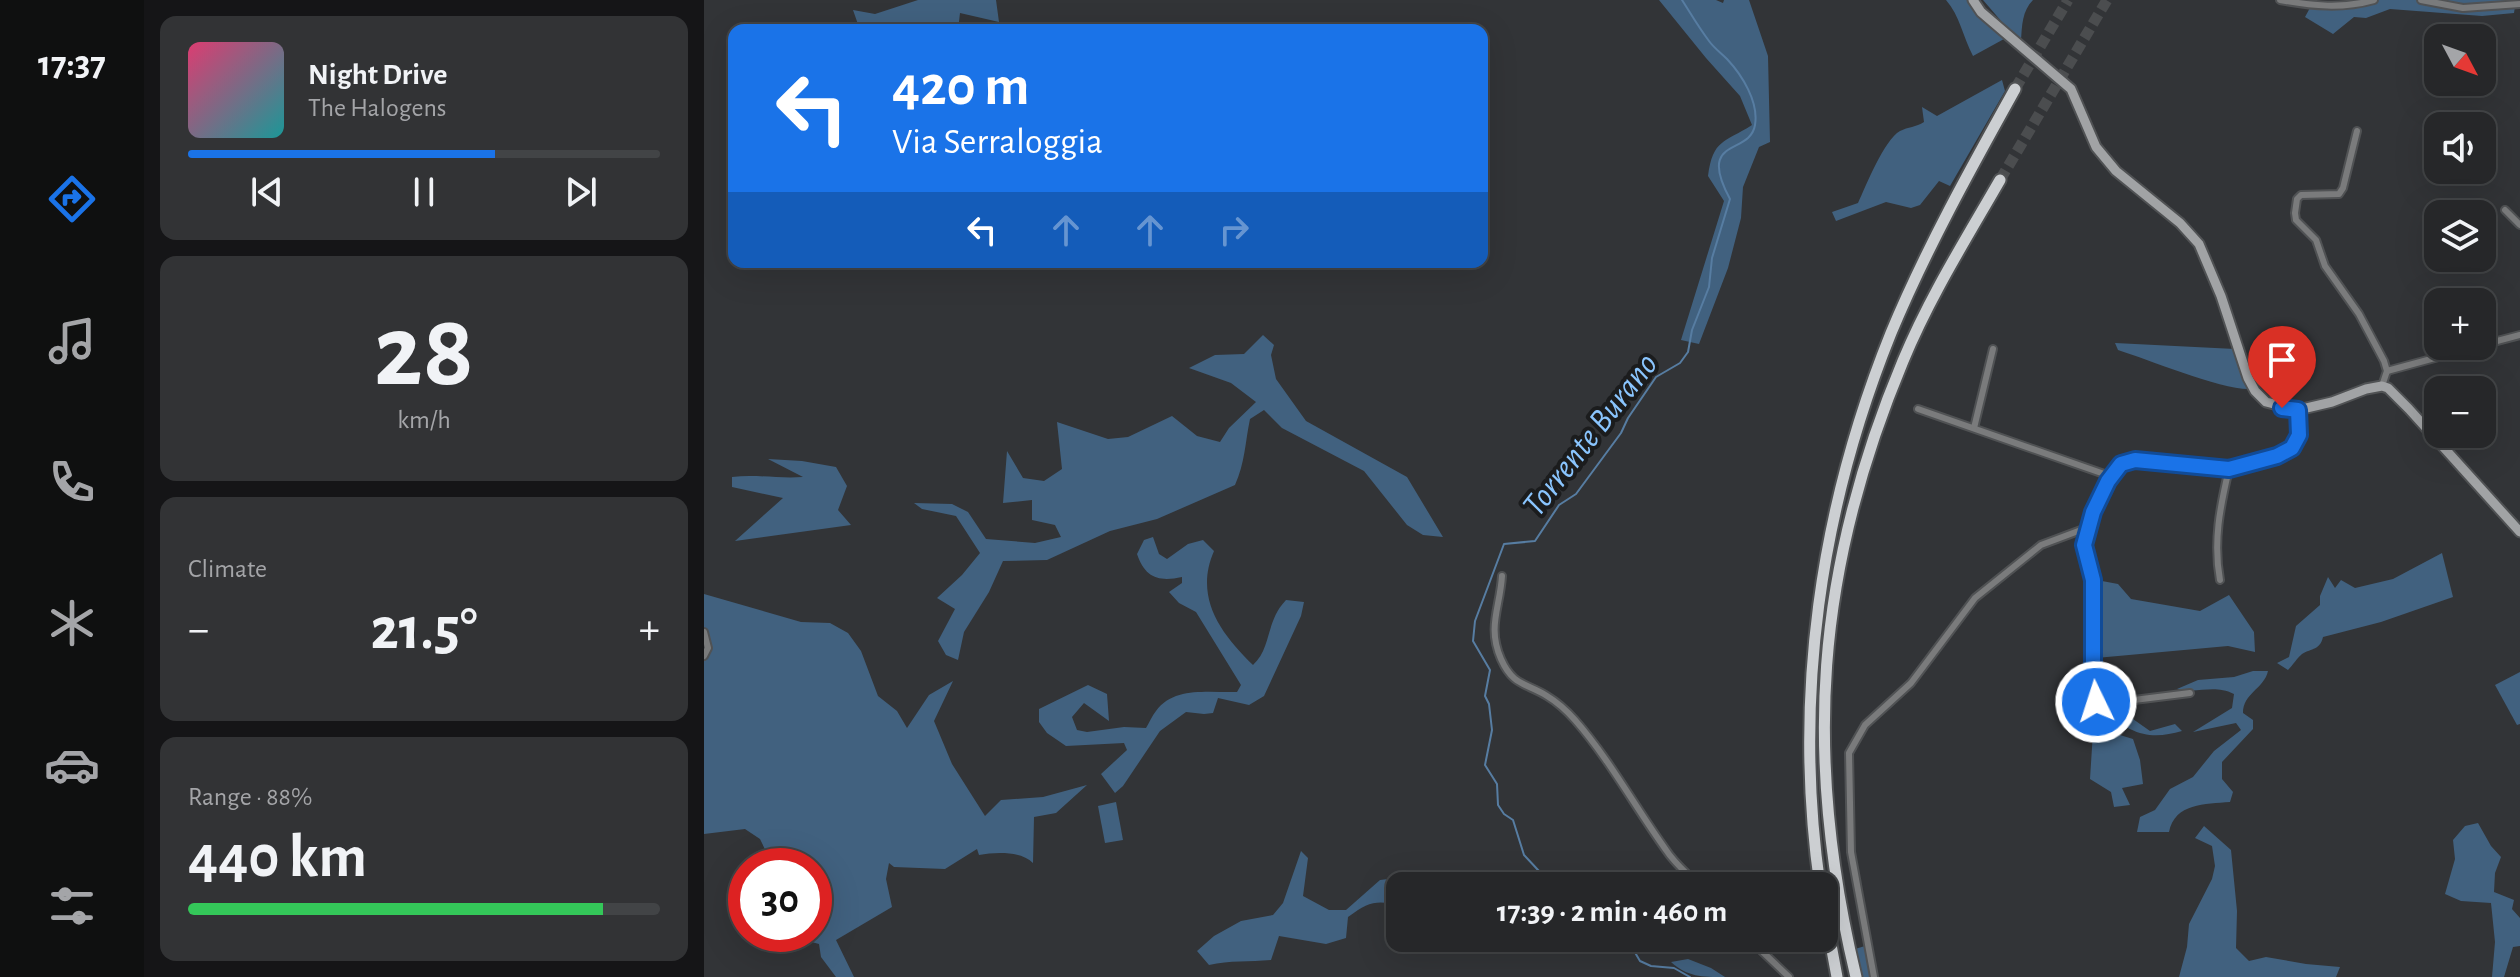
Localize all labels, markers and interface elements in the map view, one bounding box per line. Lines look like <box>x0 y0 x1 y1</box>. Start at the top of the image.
north arrow <box>2424 24 2496 96</box>
map controls <box>2424 24 2496 448</box>
text: 17:37 <box>38 46 106 82</box>
icon: left <box>760 56 864 160</box>
text: 420 m <box>892 59 1029 115</box>
text: Night Drive <box>308 60 447 90</box>
text: The Halogens <box>308 95 446 121</box>
button: sound <box>2424 112 2496 184</box>
text: Via Serraloggia <box>892 124 1103 160</box>
icon: previous <box>245 170 289 214</box>
icon: pause <box>402 170 446 214</box>
icon: next <box>559 170 603 214</box>
icon: directions <box>44 171 100 227</box>
button: layers <box>2424 200 2496 272</box>
icon: left <box>960 208 1004 252</box>
icon: ahead <box>1044 208 1088 252</box>
icon: ahead <box>1128 208 1172 252</box>
icon: right <box>1212 208 1256 252</box>
button: + <box>2424 288 2496 360</box>
text: 28 <box>374 301 474 405</box>
icon: music <box>44 313 100 369</box>
pin <box>2248 326 2316 408</box>
icon: arrive <box>2260 338 2304 382</box>
water label: Torrente Burano <box>1517 347 1664 523</box>
button: − <box>2424 376 2496 448</box>
text: km/h <box>397 407 451 433</box>
icon: phone <box>44 454 100 510</box>
text: Climate <box>188 556 267 582</box>
icon: climate <box>44 595 100 651</box>
text: 21.5° <box>370 600 478 660</box>
text: − <box>188 608 209 652</box>
text: + <box>639 608 660 652</box>
position arrow <box>2054 660 2138 744</box>
icon: car <box>44 737 100 793</box>
text: Range · 88% <box>188 784 312 810</box>
text: 440 km <box>188 828 367 888</box>
speed limit sign: 30 <box>728 848 832 952</box>
icon: filters <box>44 878 100 934</box>
text: 17:39 · 2 min · 460 m <box>1497 897 1727 927</box>

